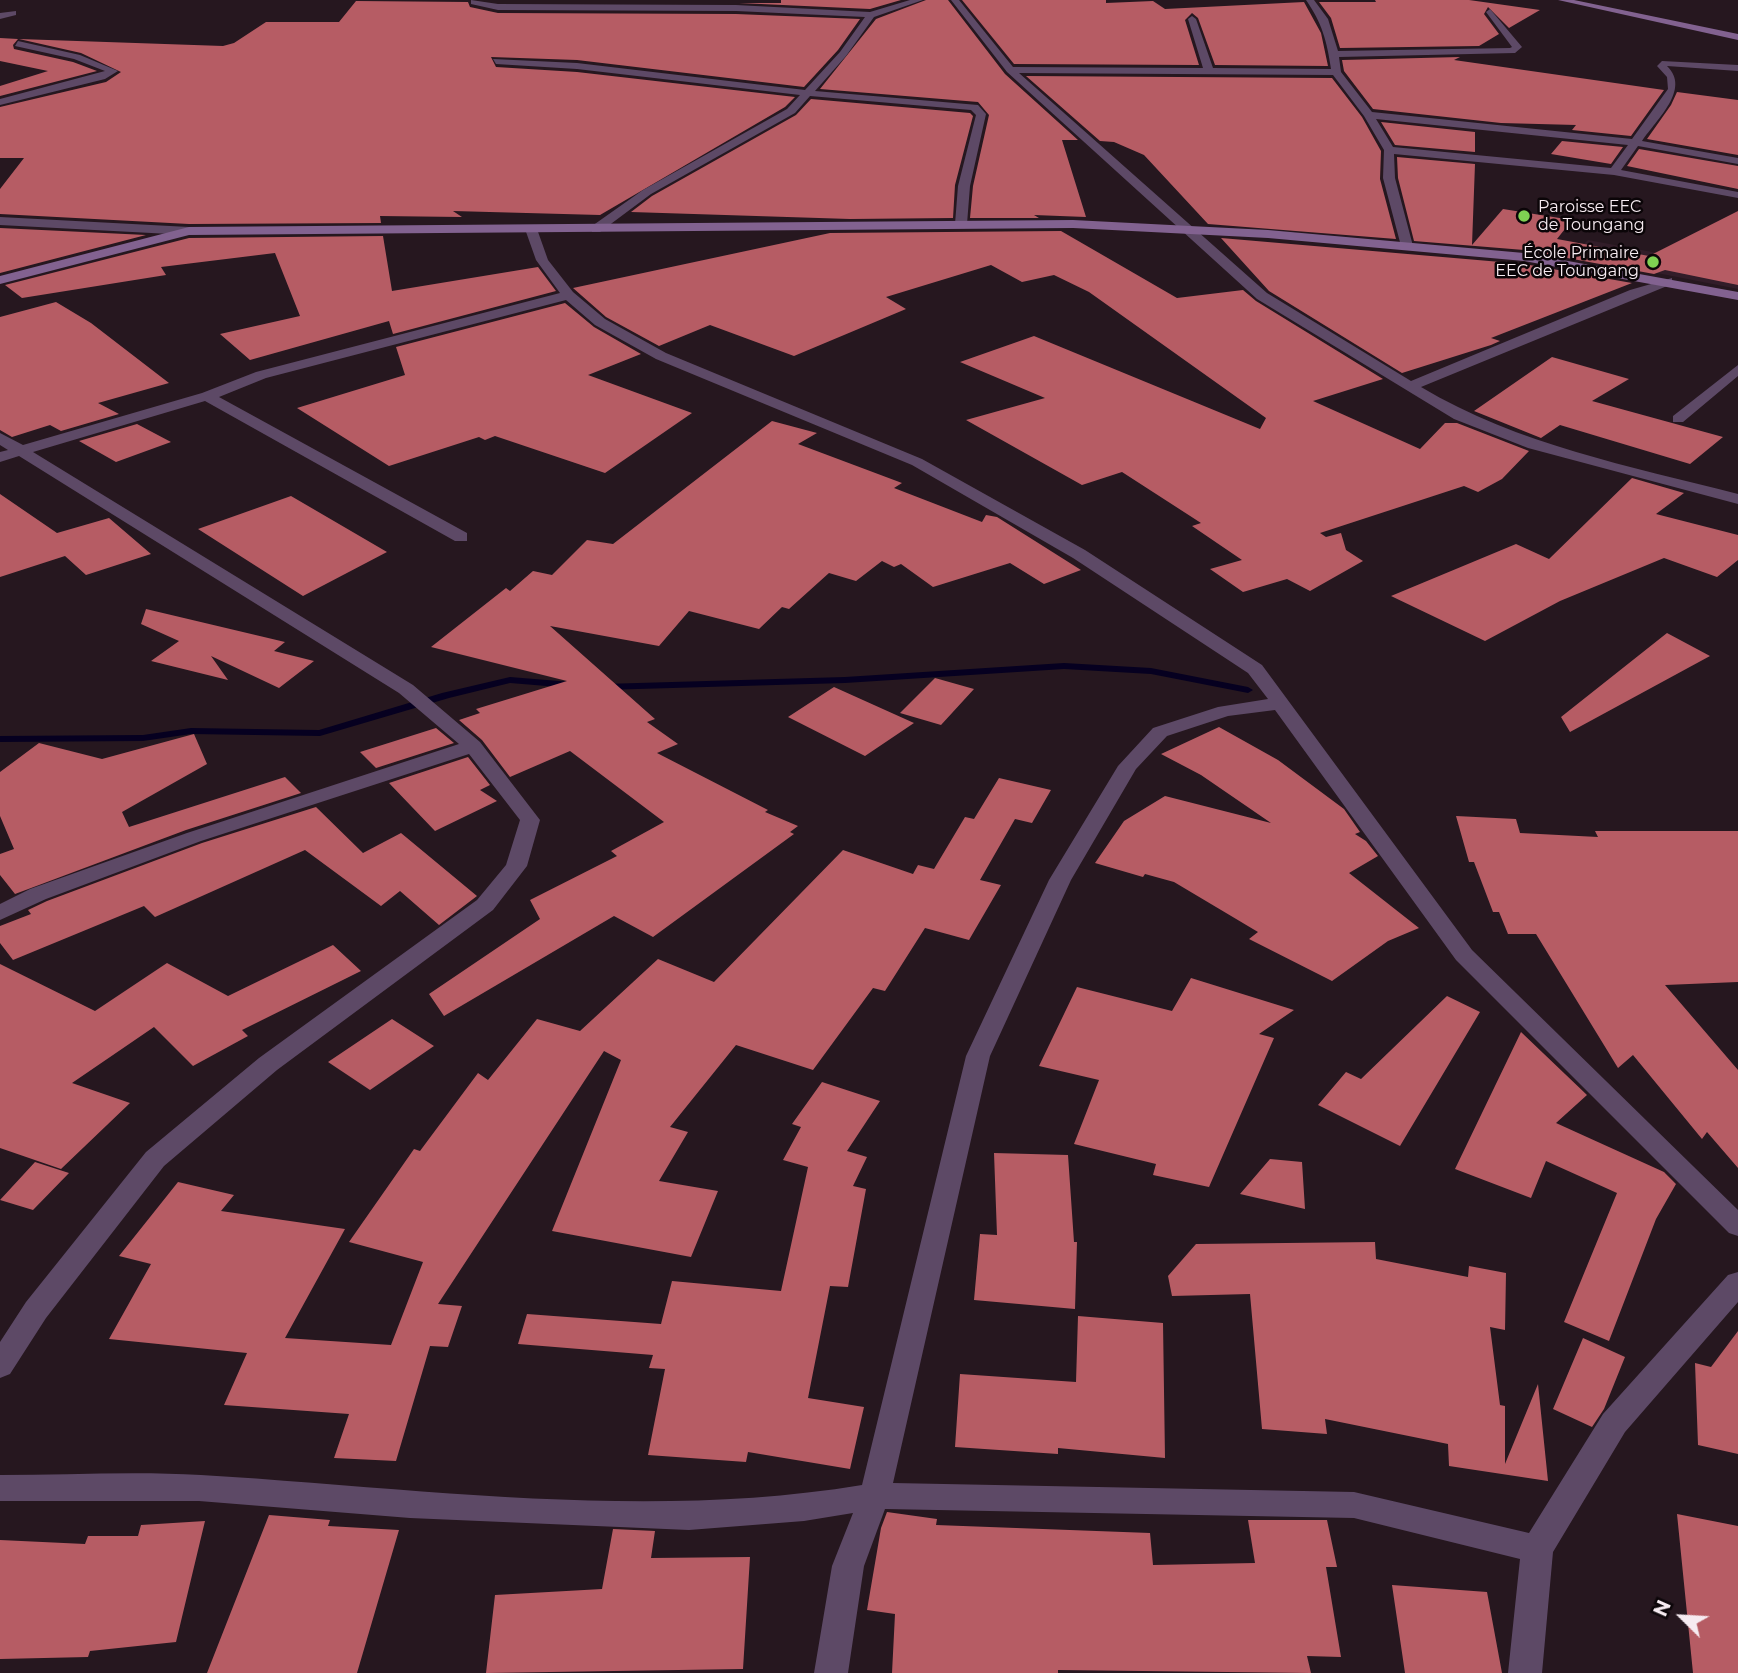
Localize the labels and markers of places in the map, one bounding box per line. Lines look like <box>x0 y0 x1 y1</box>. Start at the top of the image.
place label: Paroisse EEC de Toungang <box>1538 197 1645 235</box>
marker: Paroisse EEC de Toungang <box>1516 208 1532 224</box>
place label: École Primaire EEC de Toungang <box>1495 243 1639 281</box>
marker: École Primaire EEC de Toungang <box>1645 254 1661 270</box>

